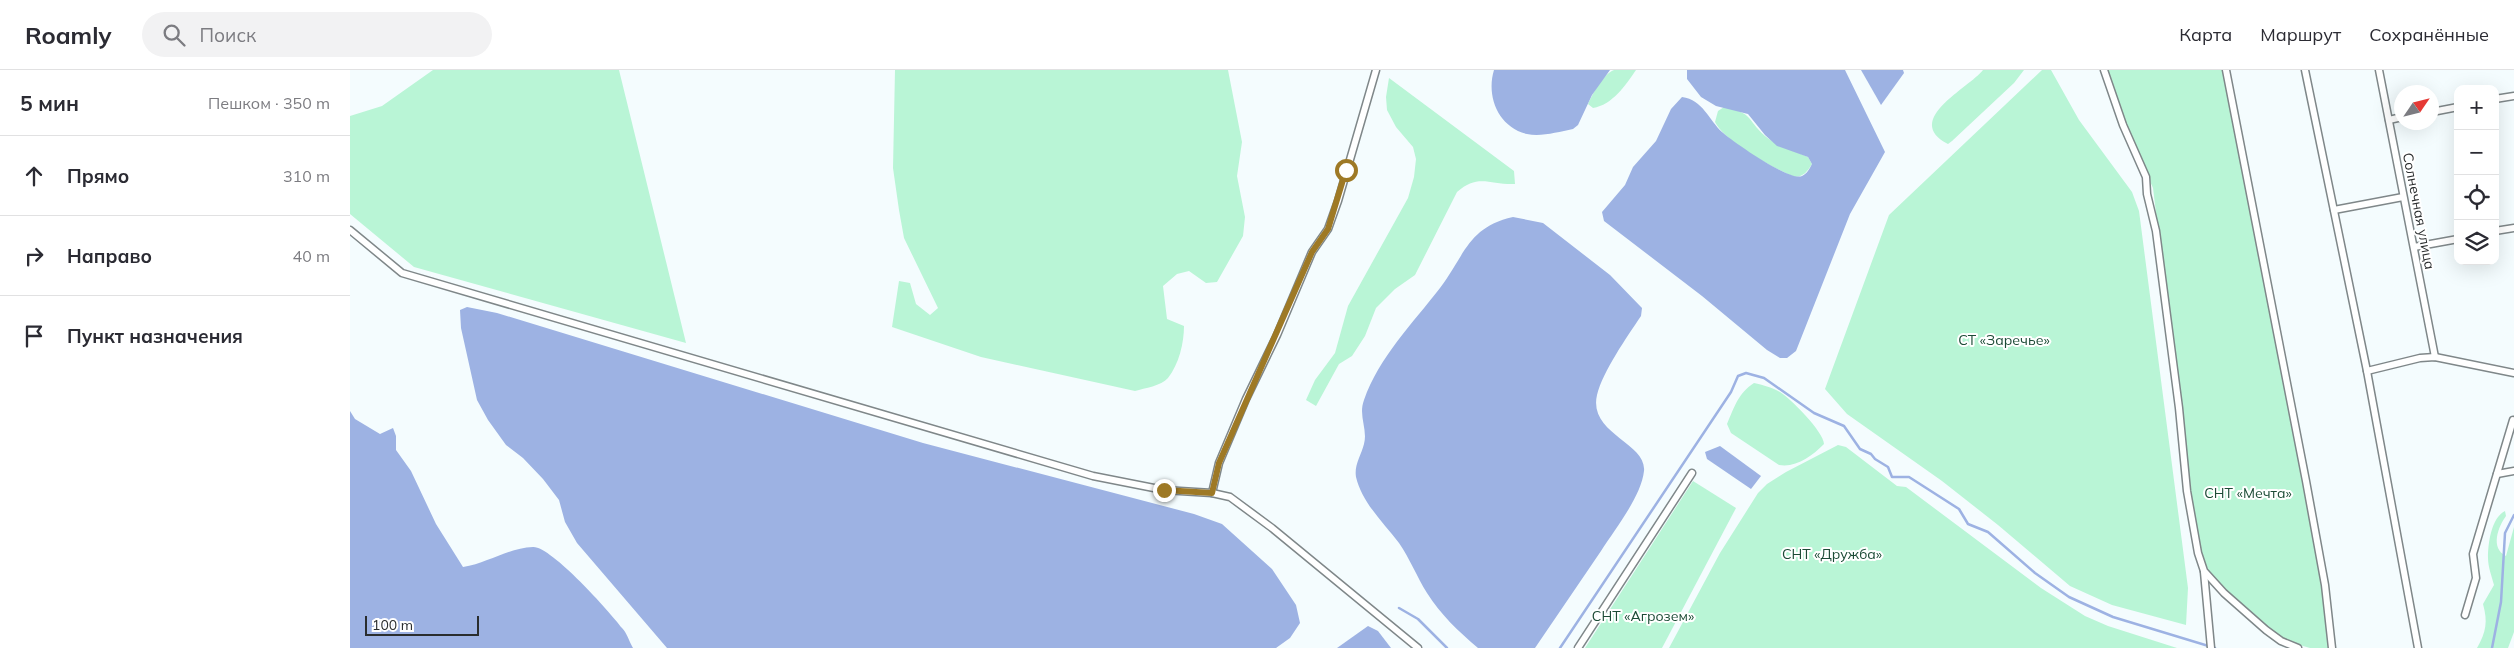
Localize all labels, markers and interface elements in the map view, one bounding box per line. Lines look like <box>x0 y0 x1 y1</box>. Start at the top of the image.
search box <box>142 12 492 57</box>
text: Roamly <box>25 20 112 50</box>
icon: search <box>160 21 188 49</box>
text: Поиск <box>200 23 256 47</box>
text: Карта <box>2179 23 2232 46</box>
text: Маршрут <box>2260 23 2341 46</box>
text: Сохранённые <box>2369 23 2489 46</box>
north arrow <box>2394 85 2439 130</box>
map controls <box>2454 85 2499 265</box>
button: + <box>2454 85 2499 130</box>
text: 5 мин <box>20 90 79 116</box>
text: Пешком · 350 m <box>208 93 330 113</box>
button: − <box>2454 130 2499 175</box>
street label: Солнечная улица <box>2399 151 2439 271</box>
route start <box>1335 159 1358 182</box>
icon: ahead <box>20 162 48 190</box>
text: Прямо <box>67 164 129 188</box>
text: 310 m <box>283 166 330 186</box>
button: locate <box>2454 175 2499 220</box>
button: layers <box>2454 220 2499 265</box>
icon: right <box>20 242 48 270</box>
text: Направо <box>67 244 152 268</box>
text: 40 m <box>293 246 330 266</box>
icon: arrive <box>20 322 48 350</box>
text: Пункт назначения <box>67 324 243 348</box>
park label: СТ «Заречье» <box>1958 331 2050 349</box>
route end <box>1153 479 1176 502</box>
park label: СНТ «Мечта» <box>2204 484 2292 502</box>
park label: СНТ «Дружба» <box>1782 545 1882 563</box>
park label: СНТ «Агрозем» <box>1592 607 1694 625</box>
scale bar <box>365 613 479 636</box>
text: 100 m <box>372 616 413 634</box>

